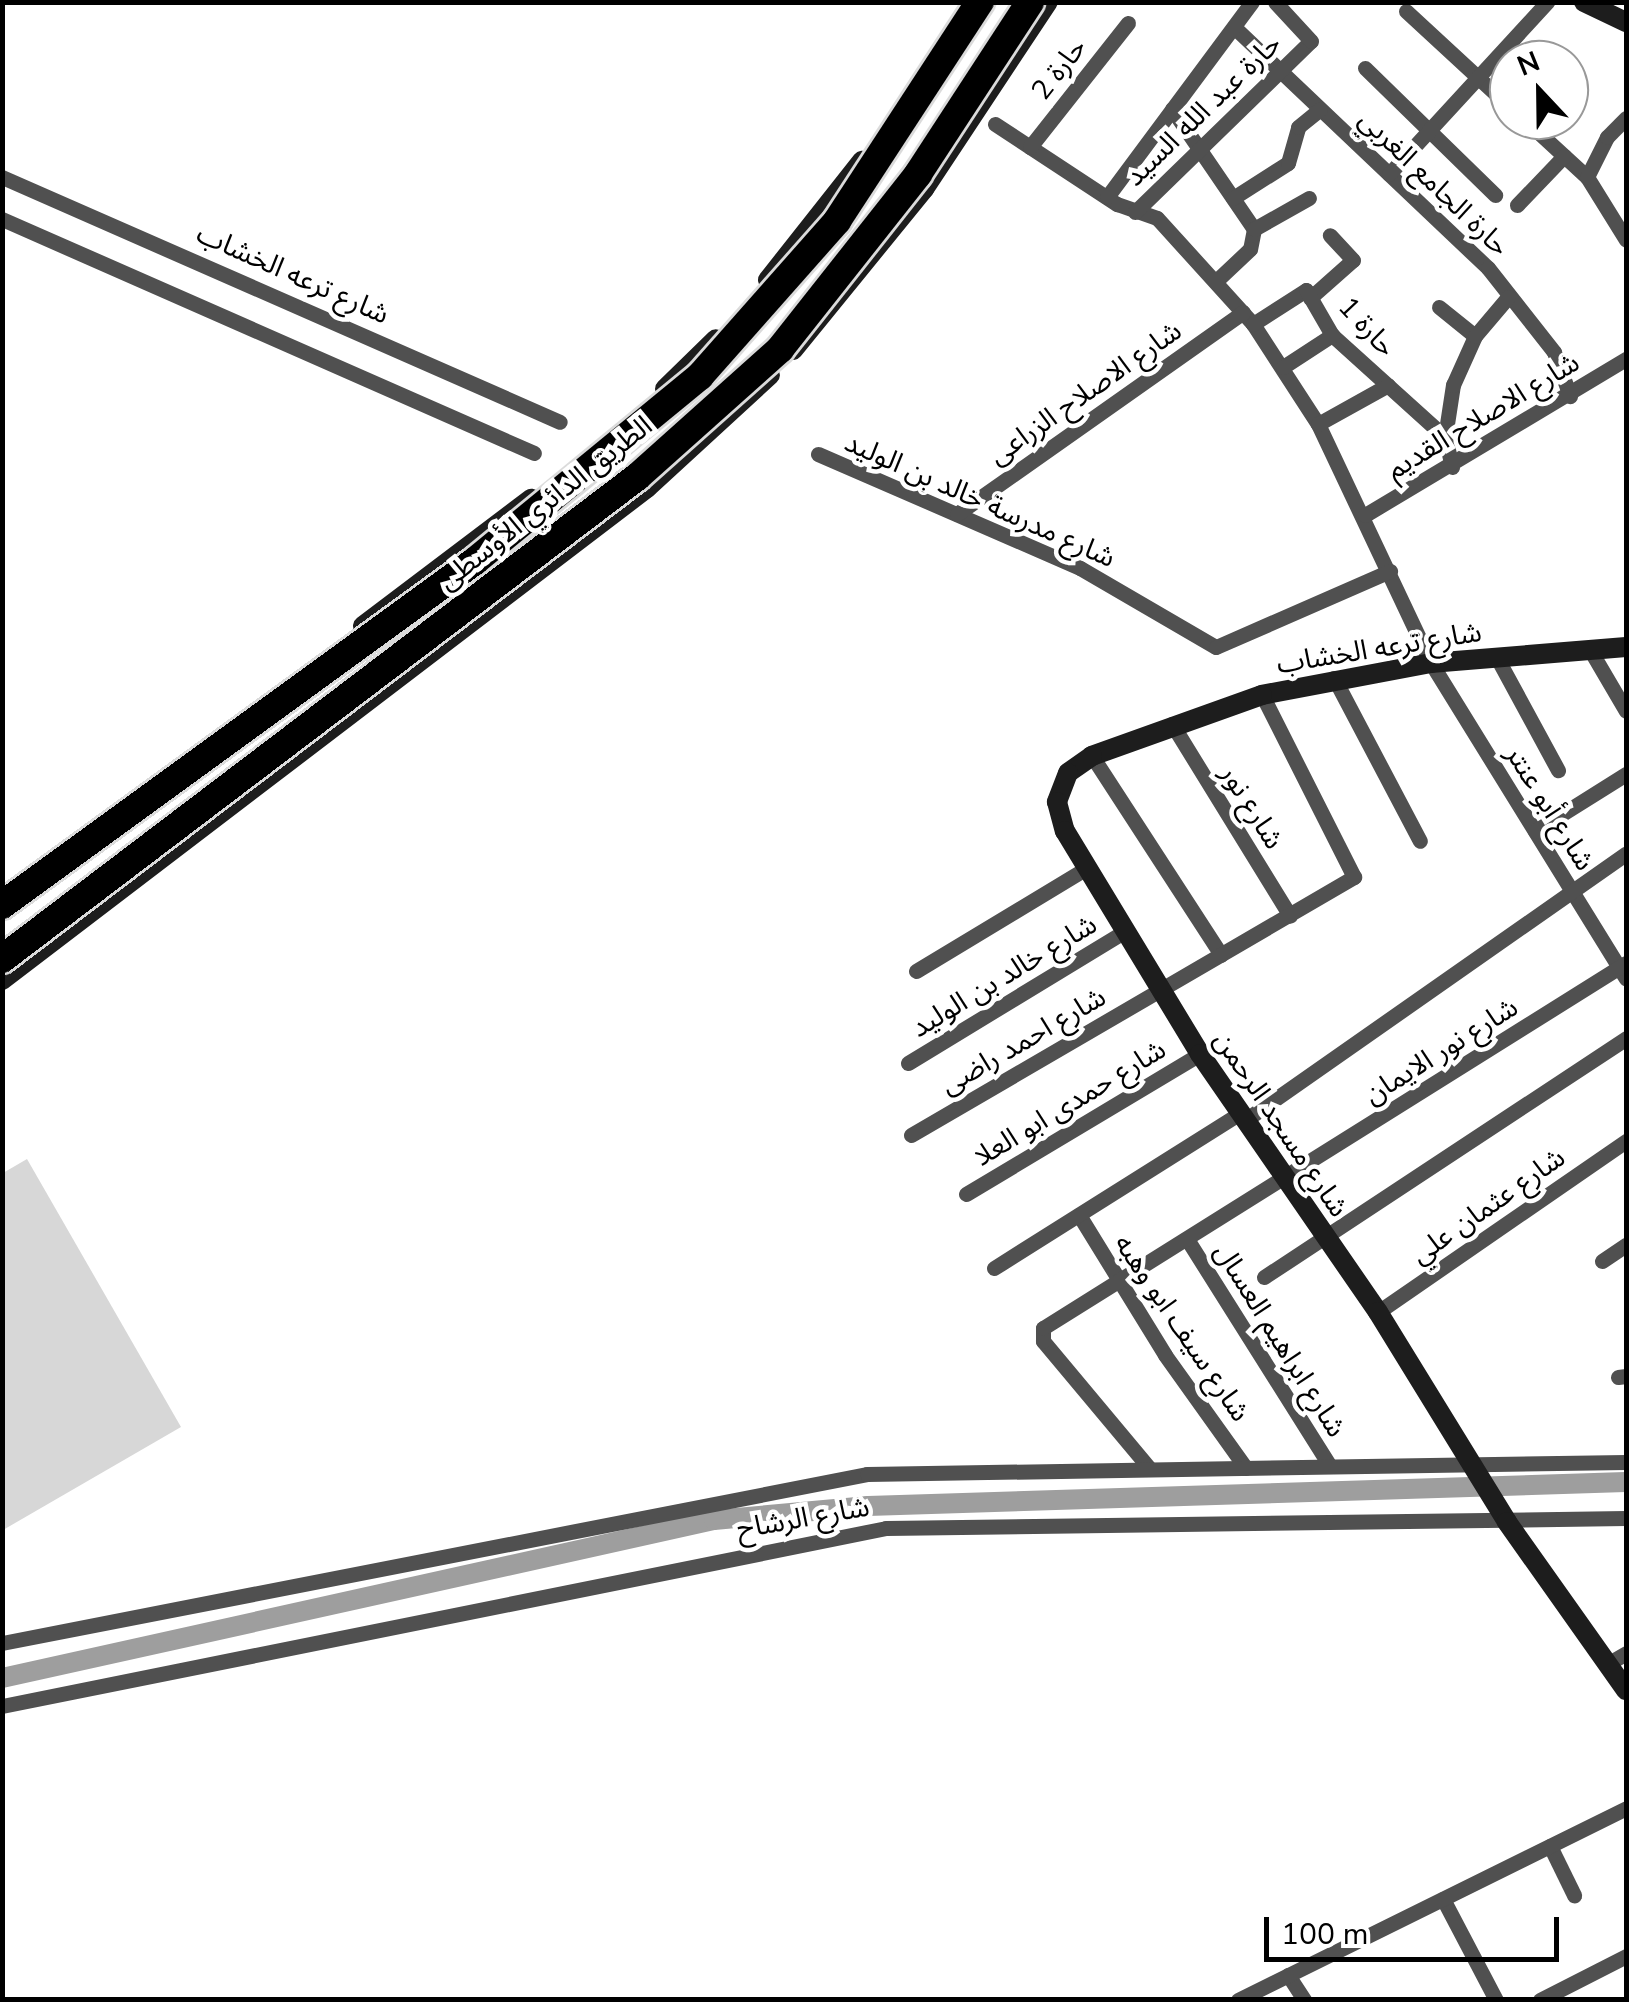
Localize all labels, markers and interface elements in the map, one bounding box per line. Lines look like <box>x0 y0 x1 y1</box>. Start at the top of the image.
street label: حارة عبد الله السيد <box>1118 27 1288 193</box>
street label: حارة 2 <box>1024 31 1094 107</box>
north arrow <box>1489 40 1589 140</box>
text: N <box>1512 43 1545 86</box>
street label: حارة الجامع الغربي <box>1352 103 1516 263</box>
street label: شارع ترعه الخشاب <box>192 217 394 331</box>
street label: حارة 1 <box>1331 290 1403 364</box>
street label: شارع الاصلاح الزراعى <box>982 314 1188 472</box>
street label: شارع الاصلاح القديم <box>1381 345 1585 487</box>
street label: الطريق الدائري الأوسطى <box>431 409 659 597</box>
street label: شارع مدرسة خالد بن الوليد <box>840 425 1120 575</box>
street label: شارع ترعه الخشاب <box>1274 615 1484 681</box>
street label: شارع أبو عنتر <box>1498 739 1602 877</box>
street label: شارع نور <box>1213 759 1291 855</box>
street label: شارع خالد بن الوليد <box>905 907 1103 1045</box>
street label: شارع احمد راضى <box>934 980 1112 1102</box>
street label: شارع نور الايمان <box>1358 990 1524 1112</box>
street label: شارع مسجد الرحمن <box>1206 1025 1356 1223</box>
street label: شارع حمدى ابو العلا <box>968 1033 1172 1173</box>
street label: شارع عثمان علي <box>1405 1141 1571 1271</box>
street label: شارع سيف ابو وهبه <box>1107 1228 1257 1428</box>
street label: شارع ابراهيم العسال <box>1207 1237 1353 1443</box>
street label: شارع الرشاح <box>734 1490 872 1546</box>
scale bar <box>1269 1897 1564 1959</box>
text: 100 m <box>1281 1914 1368 1955</box>

